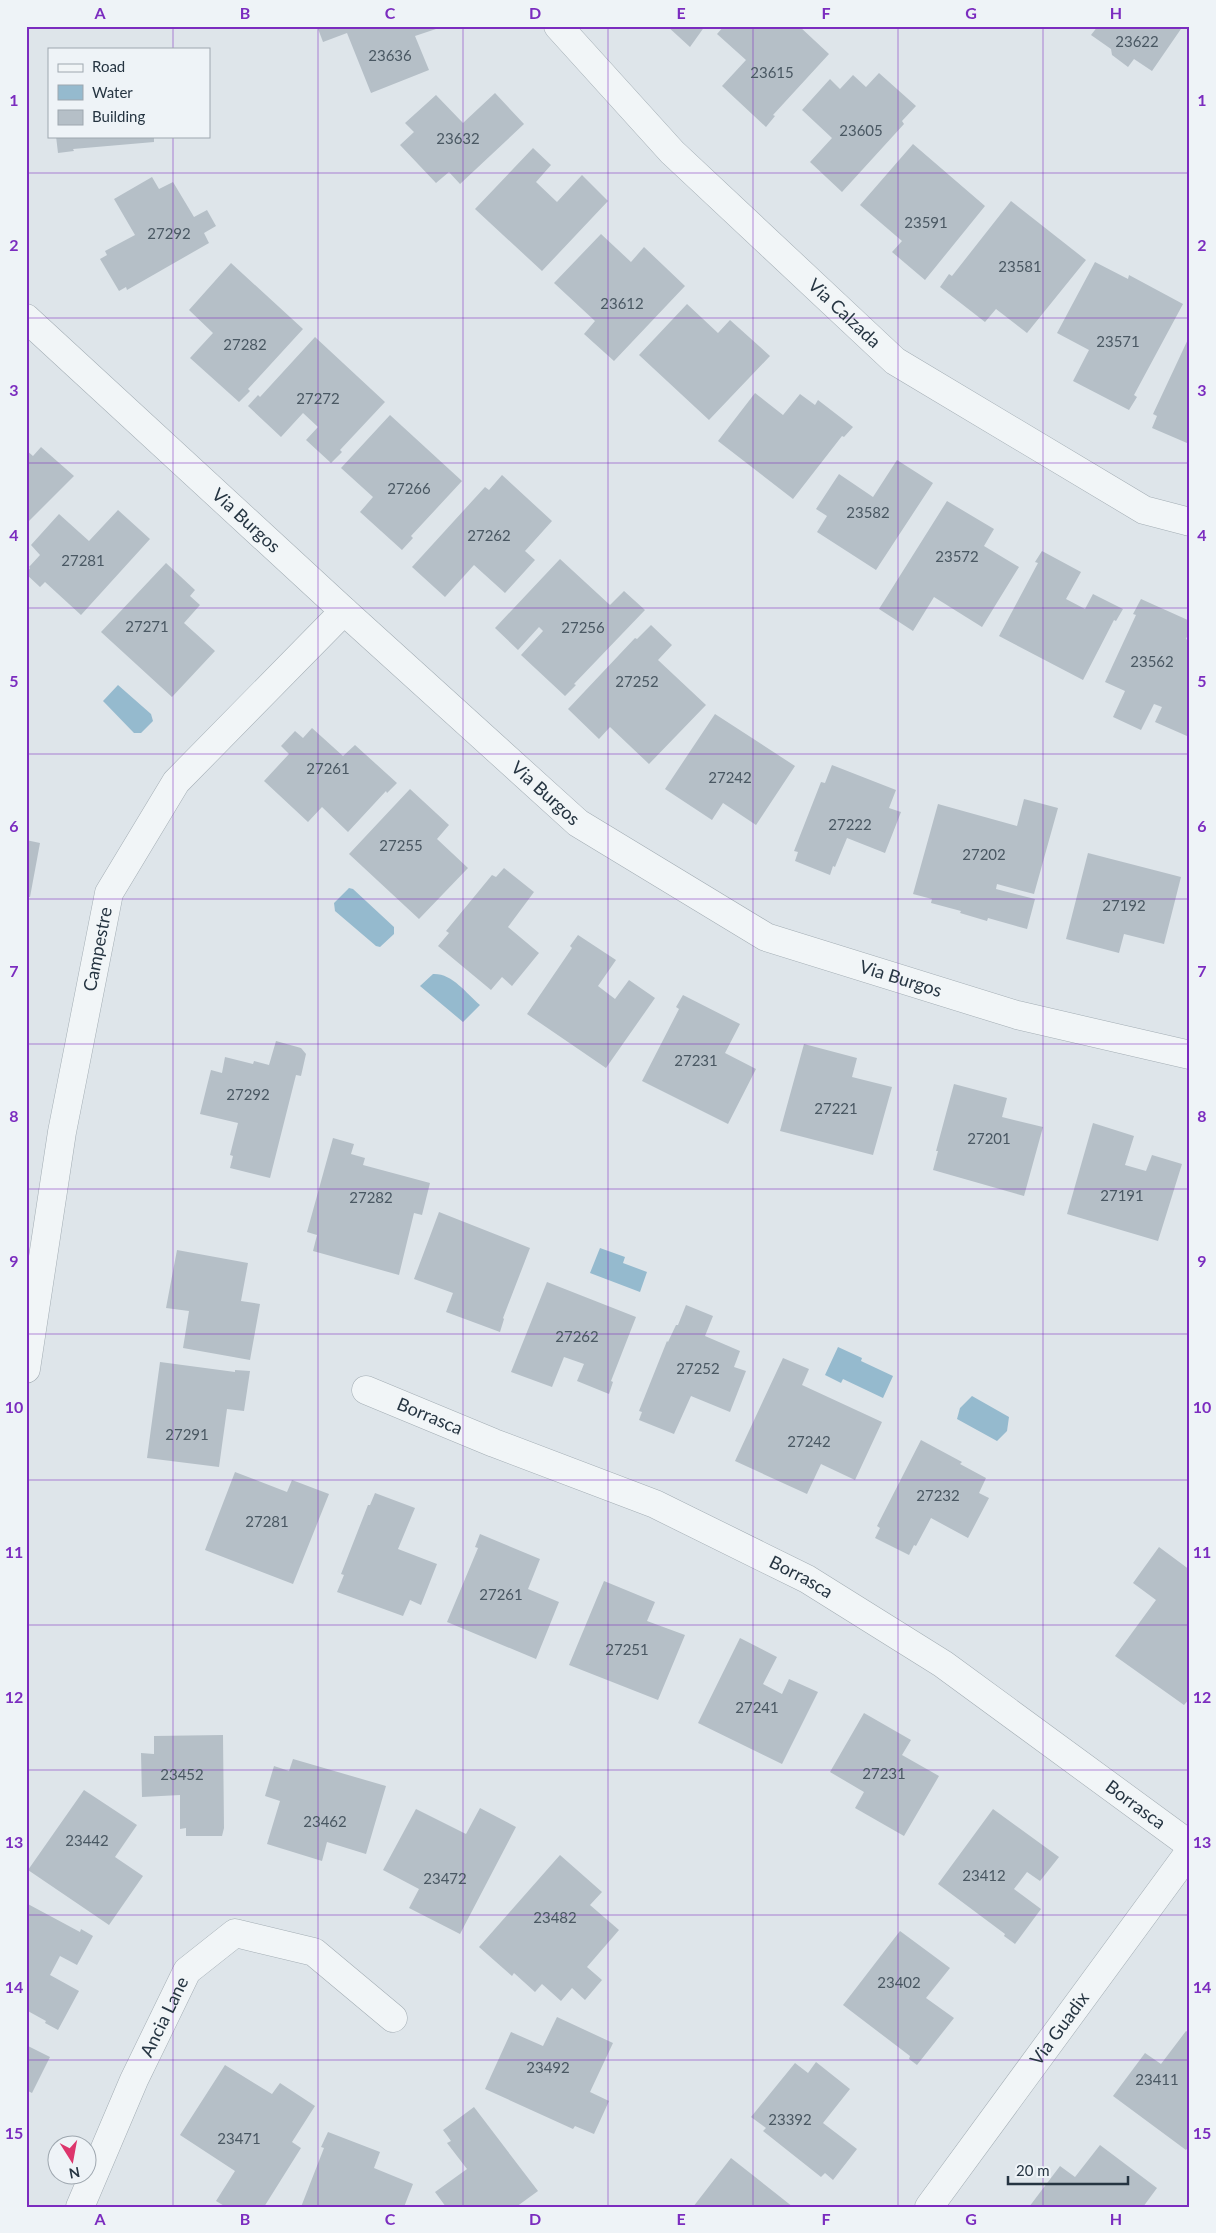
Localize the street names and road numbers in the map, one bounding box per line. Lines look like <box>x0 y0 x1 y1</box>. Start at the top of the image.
street label: Via Calzada <box>804 273 886 352</box>
street label: Via Burgos <box>208 483 285 557</box>
street label: Via Burgos <box>507 756 585 829</box>
street label: Campestre <box>78 905 116 993</box>
street label: Via Burgos <box>857 955 945 1001</box>
street label: Borrasca <box>394 1392 466 1439</box>
street label: Borrasca <box>766 1550 837 1602</box>
street label: Borrasca <box>1102 1775 1170 1833</box>
street label: Ancia Lane <box>135 1973 193 2060</box>
street label: Via Guadix <box>1025 1987 1093 2069</box>

